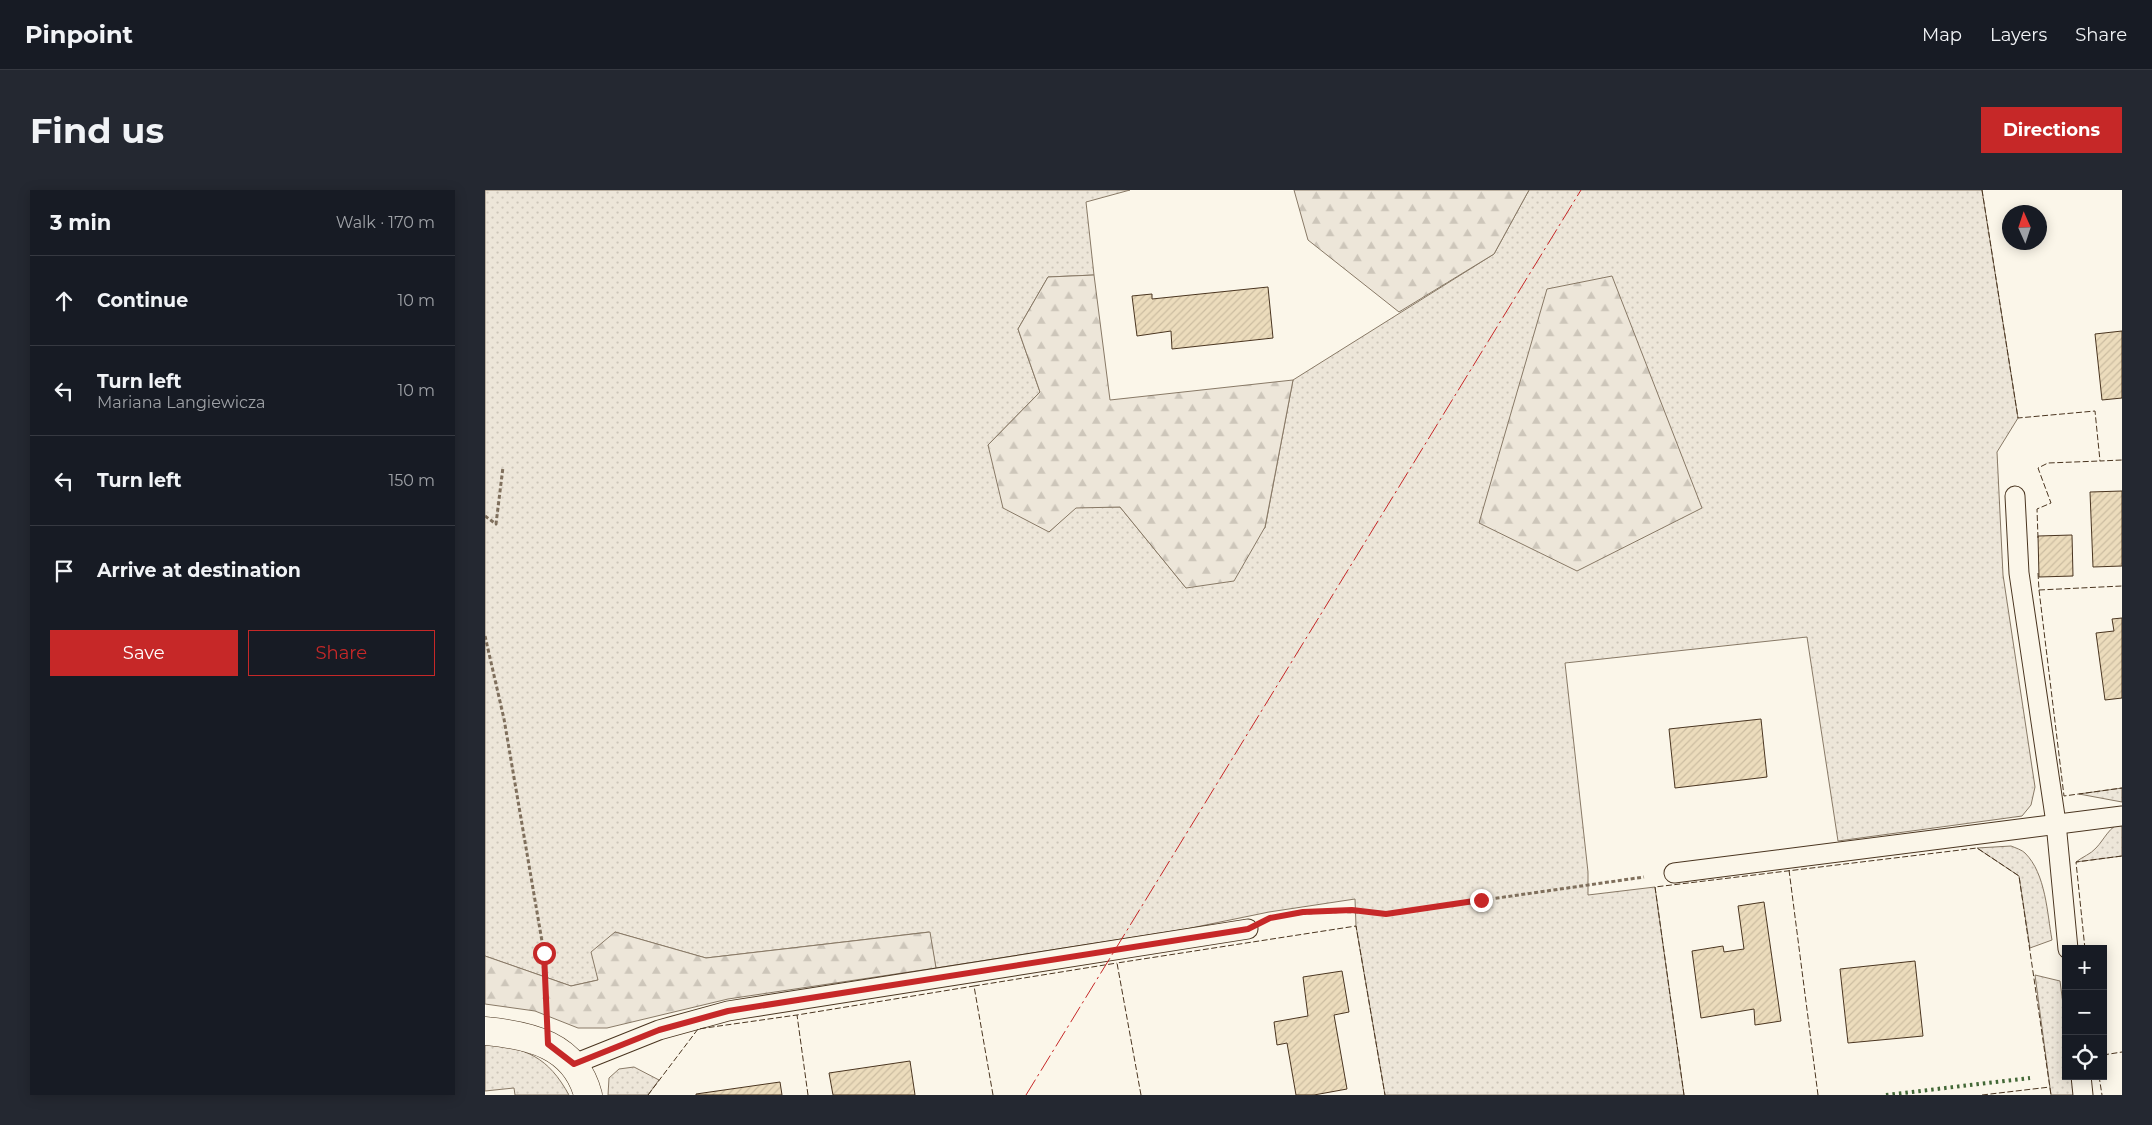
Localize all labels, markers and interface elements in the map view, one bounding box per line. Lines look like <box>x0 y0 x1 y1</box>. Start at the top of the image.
text: Pinpoint <box>25 20 133 49</box>
text: Map <box>1922 24 1962 46</box>
text: Layers <box>1990 24 2047 46</box>
text: Share <box>2075 24 2127 46</box>
button: Directions <box>1981 107 2122 153</box>
text: Find us <box>30 109 164 152</box>
north arrow <box>2002 205 2047 250</box>
text: 3 min <box>50 210 111 235</box>
text: Walk · 170 m <box>336 213 435 232</box>
icon: ahead <box>50 287 78 315</box>
text: Continue <box>97 289 188 312</box>
text: 10 m <box>397 291 435 310</box>
text: Turn left <box>97 370 182 393</box>
icon: left <box>50 377 78 405</box>
text: 10 m <box>397 381 435 400</box>
text: Mariana Langiewicza <box>97 393 266 412</box>
icon: left <box>50 467 78 495</box>
text: Turn left <box>97 469 182 492</box>
text: 150 m <box>388 471 435 490</box>
icon: arrive <box>50 557 78 585</box>
text: Arrive at destination <box>97 559 301 582</box>
button: Save <box>50 630 238 676</box>
button: Share <box>248 630 435 676</box>
route end <box>1470 889 1493 912</box>
route start <box>533 942 556 965</box>
map controls <box>2062 945 2107 1080</box>
button: + <box>2062 945 2107 990</box>
button: − <box>2062 990 2107 1035</box>
button: locate <box>2062 1035 2107 1080</box>

